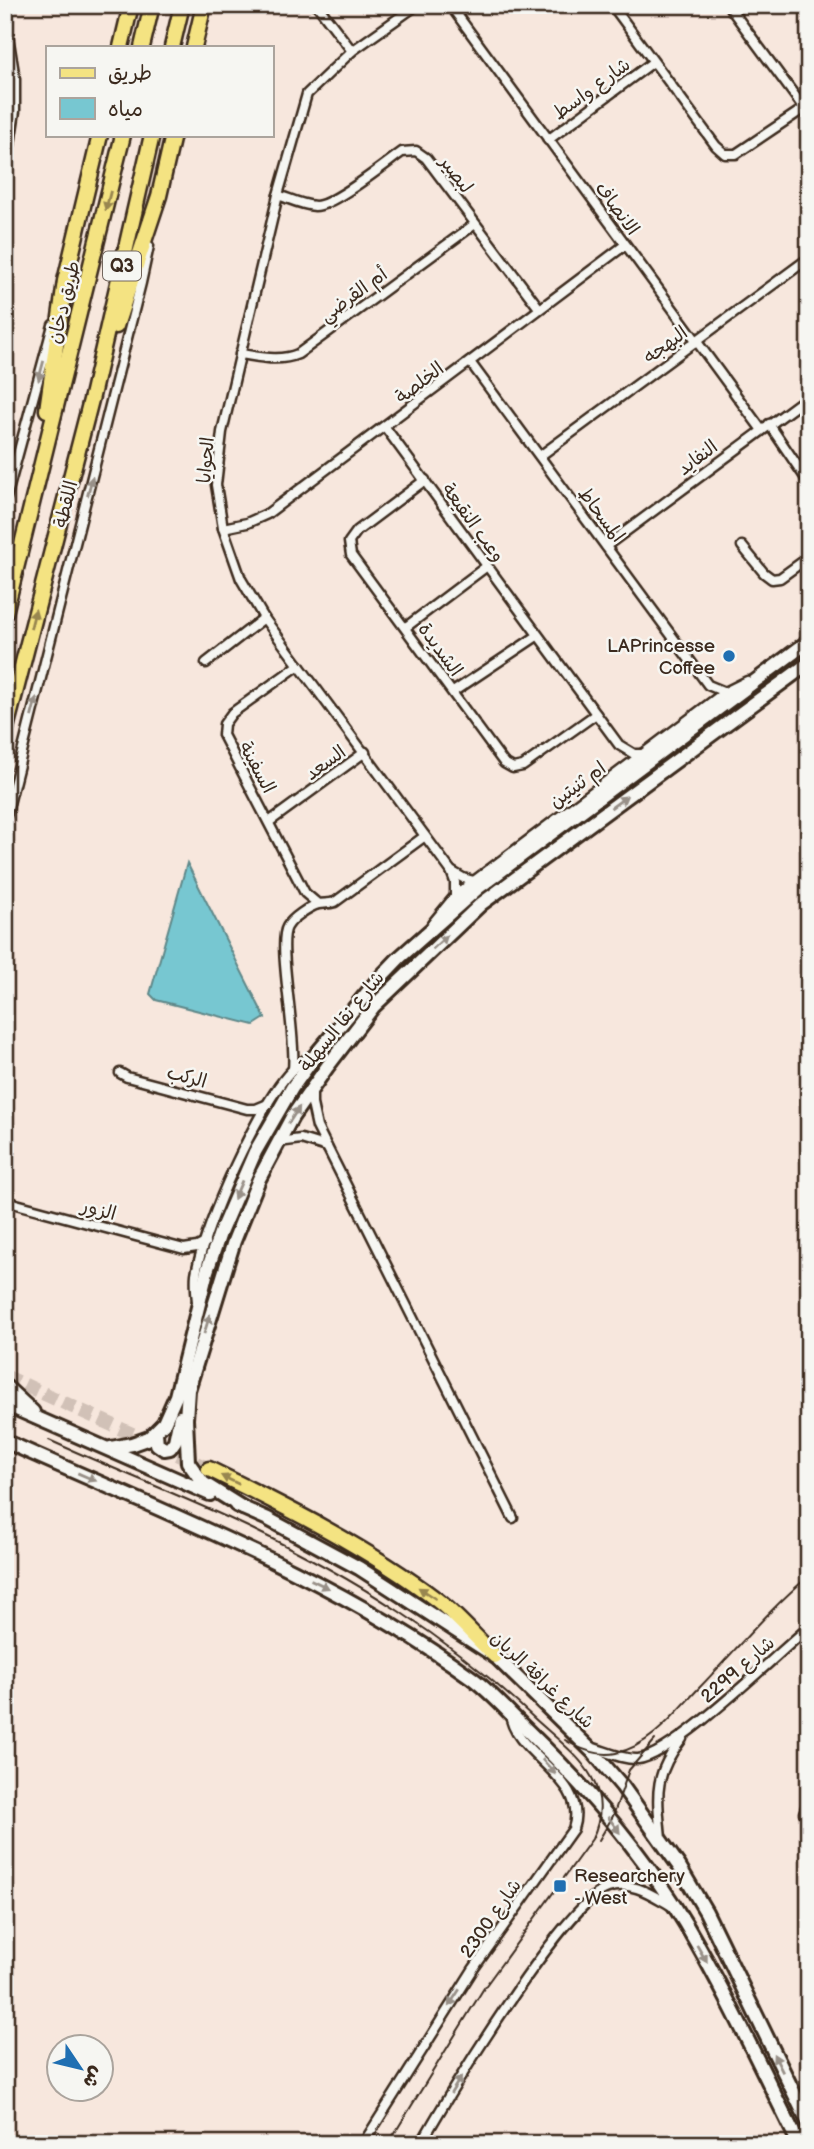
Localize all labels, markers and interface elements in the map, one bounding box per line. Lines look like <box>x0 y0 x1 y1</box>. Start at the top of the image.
legend <box>46 46 273 136</box>
street label: شارع واسط <box>549 53 636 126</box>
text: طريق <box>108 61 152 86</box>
text: مياه <box>108 97 143 122</box>
street label: لبصير <box>433 150 477 198</box>
street label: الانصاف <box>590 178 644 240</box>
one-way arrow <box>102 190 113 212</box>
road number: Q3 <box>103 252 141 280</box>
street label: طريق دخان <box>43 259 86 346</box>
street label: أم القرضي <box>315 263 395 331</box>
street label: البهجه <box>639 321 693 369</box>
street label: الخلصة <box>391 357 449 409</box>
one-way arrow <box>35 361 45 382</box>
street label: الحوايا <box>193 436 220 484</box>
street label: النفايد <box>673 436 723 481</box>
one-way arrow <box>85 475 96 497</box>
street label: اللقطة <box>50 478 83 530</box>
street label: وعب النقيعة <box>436 479 509 567</box>
street label: المسحاط <box>573 483 629 547</box>
one-way arrow <box>28 607 39 629</box>
street label: الشديدة <box>413 619 467 681</box>
place label: LAPrincesse Coffee <box>607 635 715 680</box>
marker: LAPrincesse Coffee <box>721 648 737 664</box>
one-way arrow <box>29 695 40 717</box>
street label: السفينة <box>234 738 280 798</box>
street label: السعد <box>301 741 351 786</box>
street label: ام ثنيتين <box>545 757 612 815</box>
one-way arrow <box>610 795 629 809</box>
one-way arrow <box>431 934 448 950</box>
street label: شارع نقا السهلة <box>295 967 391 1078</box>
street label: الركب <box>164 1061 209 1094</box>
one-way arrow <box>287 1105 300 1124</box>
one-way arrow <box>232 1180 243 1201</box>
street label: الزور <box>77 1194 119 1226</box>
one-way arrow <box>203 1314 213 1335</box>
one-way arrow <box>77 1471 97 1483</box>
one-way arrow <box>220 1474 240 1485</box>
one-way arrow <box>310 1578 330 1589</box>
one-way arrow <box>417 1587 437 1600</box>
street label: شارع غرافة الريان <box>485 1626 599 1735</box>
street label: شارع 2299 <box>696 1632 780 1709</box>
one-way arrow <box>541 1759 557 1776</box>
one-way arrow <box>607 1816 621 1834</box>
place label: Researchery - West <box>574 1865 685 1910</box>
street label: شارع 2300 <box>456 1875 528 1963</box>
marker: Researchery - West <box>552 1878 568 1894</box>
one-way arrow <box>696 1944 708 1964</box>
one-way arrow <box>448 1988 461 2008</box>
north arrow <box>46 2034 116 2104</box>
one-way arrow <box>773 2053 784 2073</box>
text: ش <box>77 2062 108 2092</box>
one-way arrow <box>449 2075 462 2094</box>

